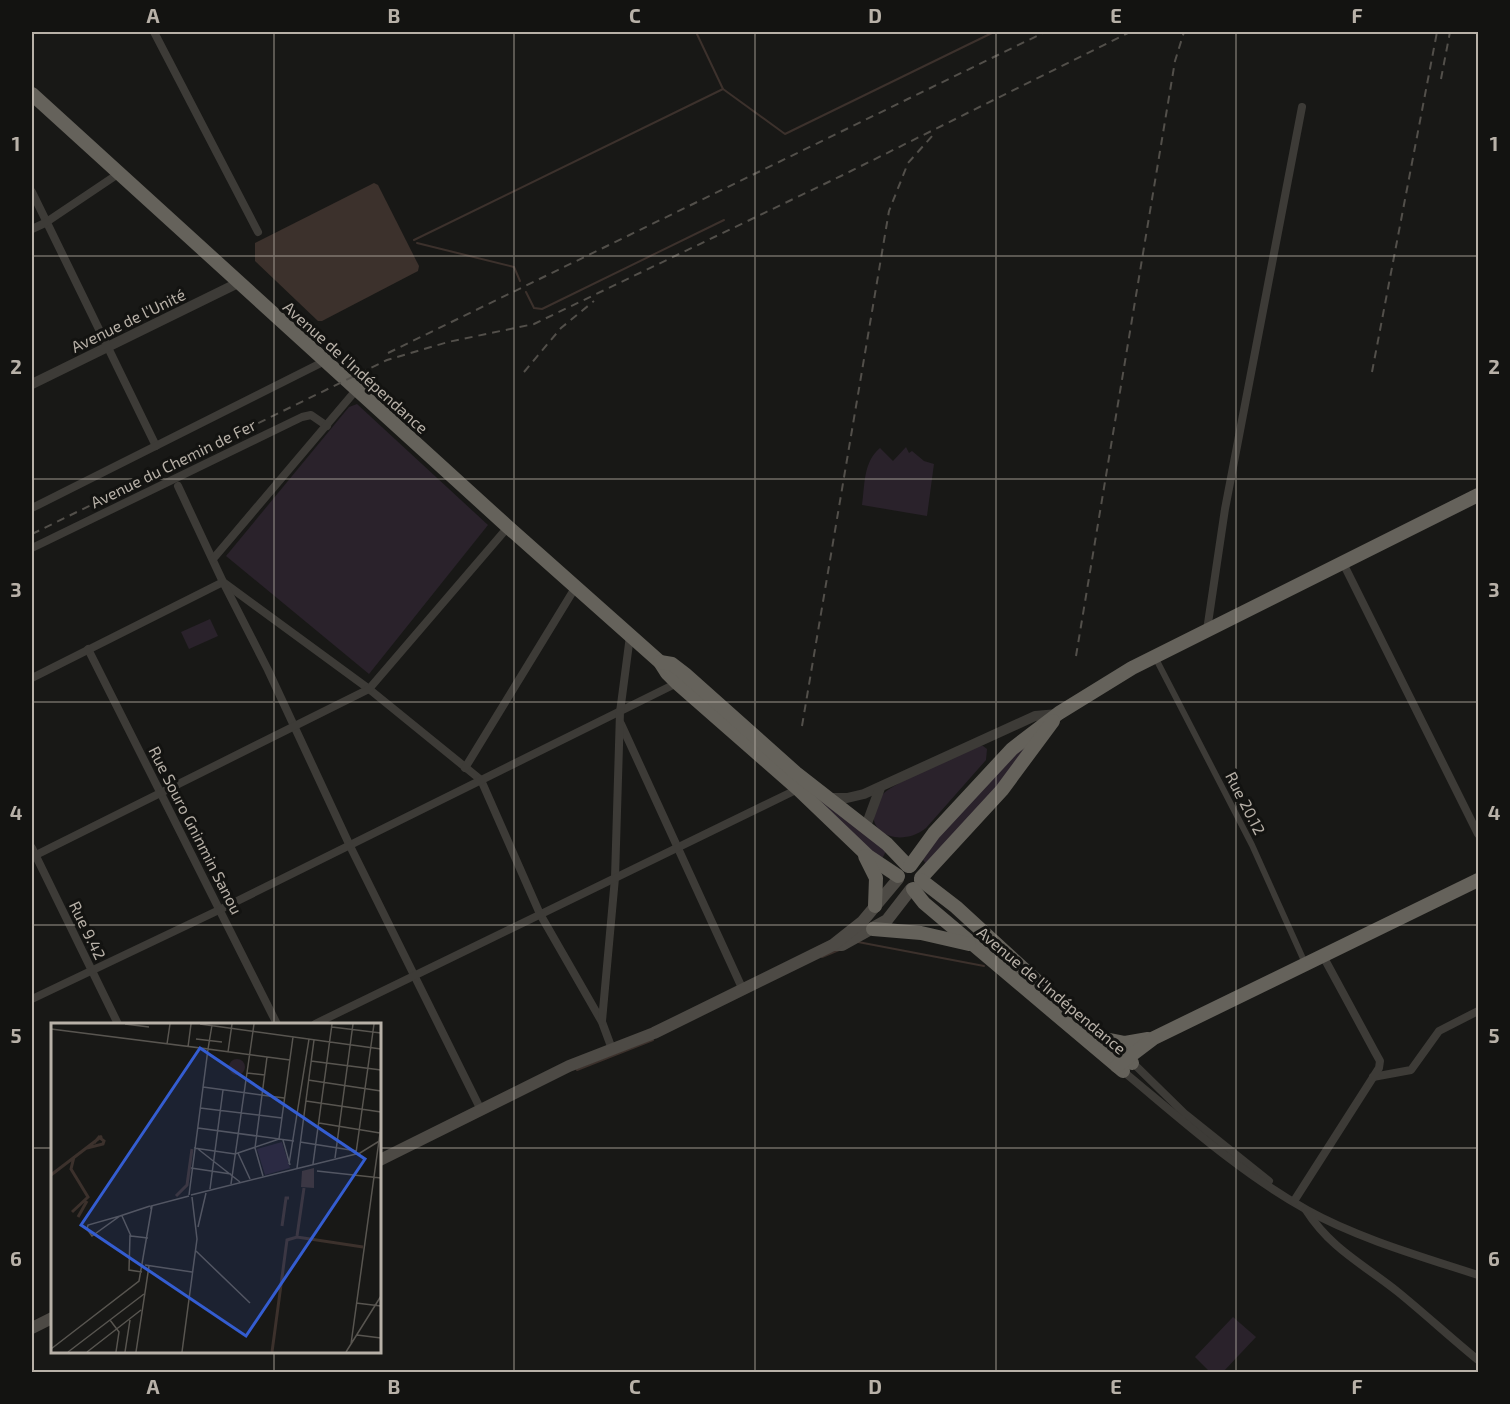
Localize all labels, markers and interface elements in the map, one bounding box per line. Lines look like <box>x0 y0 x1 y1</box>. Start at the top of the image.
text: A <box>146 3 160 27</box>
text: B <box>388 3 400 27</box>
text: C <box>629 3 641 27</box>
text: D <box>868 3 882 27</box>
text: E <box>1110 3 1122 27</box>
text: F <box>1351 3 1363 27</box>
text: 1 <box>12 131 20 155</box>
text: 1 <box>1490 131 1498 155</box>
street label: Avenue de l'Unité <box>68 284 188 356</box>
street label: Avenue de l'Indépendance <box>280 297 432 437</box>
text: 2 <box>10 354 22 378</box>
text: 2 <box>1488 354 1500 378</box>
street label: Avenue du Chemin de Fer <box>87 414 259 511</box>
text: 3 <box>10 577 22 601</box>
text: 3 <box>1488 577 1500 601</box>
street label: Rue Souro Gninmin Sanou <box>145 743 247 917</box>
street label: Rue 20.12 <box>1222 768 1270 838</box>
text: 4 <box>10 800 23 824</box>
text: 4 <box>1488 800 1501 824</box>
street label: Rue 9.42 <box>66 898 110 962</box>
street label: Avenue de l'Indépendance <box>974 922 1130 1058</box>
text: 5 <box>10 1023 22 1047</box>
inset map <box>51 1023 381 1353</box>
text: 5 <box>1488 1023 1500 1047</box>
text: 6 <box>10 1246 22 1270</box>
text: 6 <box>1488 1246 1500 1270</box>
text: A <box>146 1374 160 1398</box>
text: B <box>388 1374 400 1398</box>
text: C <box>629 1374 641 1398</box>
text: D <box>868 1374 882 1398</box>
text: E <box>1110 1374 1122 1398</box>
text: F <box>1351 1374 1363 1398</box>

